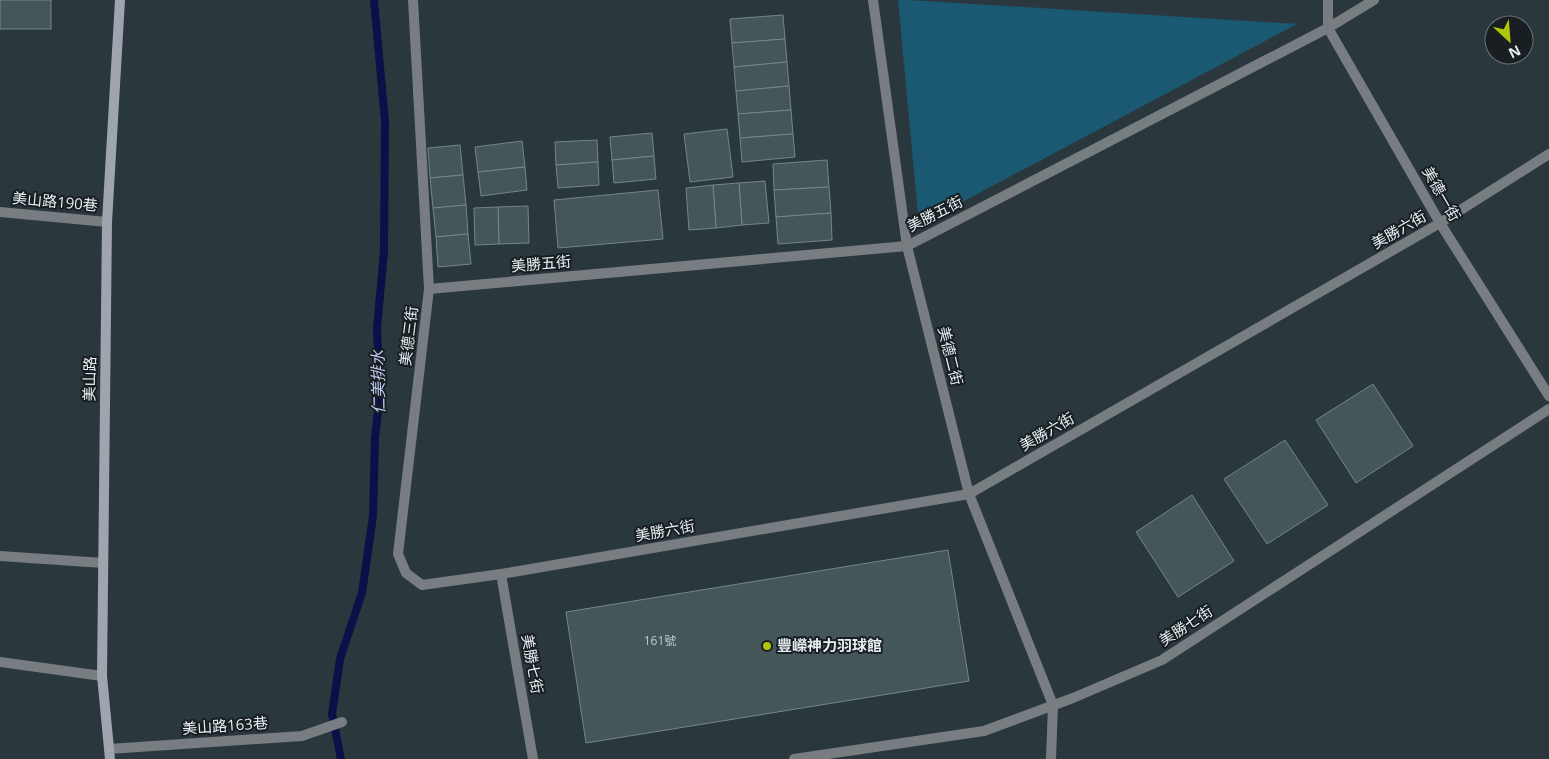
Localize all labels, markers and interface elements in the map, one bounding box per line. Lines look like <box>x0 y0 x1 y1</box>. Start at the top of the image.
north arrow <box>1484 15 1534 65</box>
text: N <box>1506 41 1524 63</box>
street label: 美德一街 <box>1418 163 1466 224</box>
street label: 美山路190巷 <box>12 187 99 215</box>
street label: 美勝五街 <box>903 191 966 236</box>
street label: 美勝六街 <box>1368 205 1429 253</box>
street label: 美勝五街 <box>510 250 572 276</box>
street label: 美德三街 <box>394 305 422 367</box>
street label: 美德二街 <box>934 324 968 387</box>
water label: 仁美排水 <box>366 349 390 414</box>
street label: 美山路 <box>79 356 99 402</box>
street label: 美勝六街 <box>1016 407 1077 455</box>
street label: 美勝六街 <box>634 515 696 545</box>
street label: 美勝七街 <box>1155 600 1216 650</box>
house number: 161號 <box>644 632 676 649</box>
street label: 美勝七街 <box>518 633 548 695</box>
place label: 豐嶸神力羽球館 <box>777 635 882 655</box>
marker: 豐嶸神力羽球館 <box>761 640 773 652</box>
street label: 美山路163巷 <box>181 712 268 738</box>

